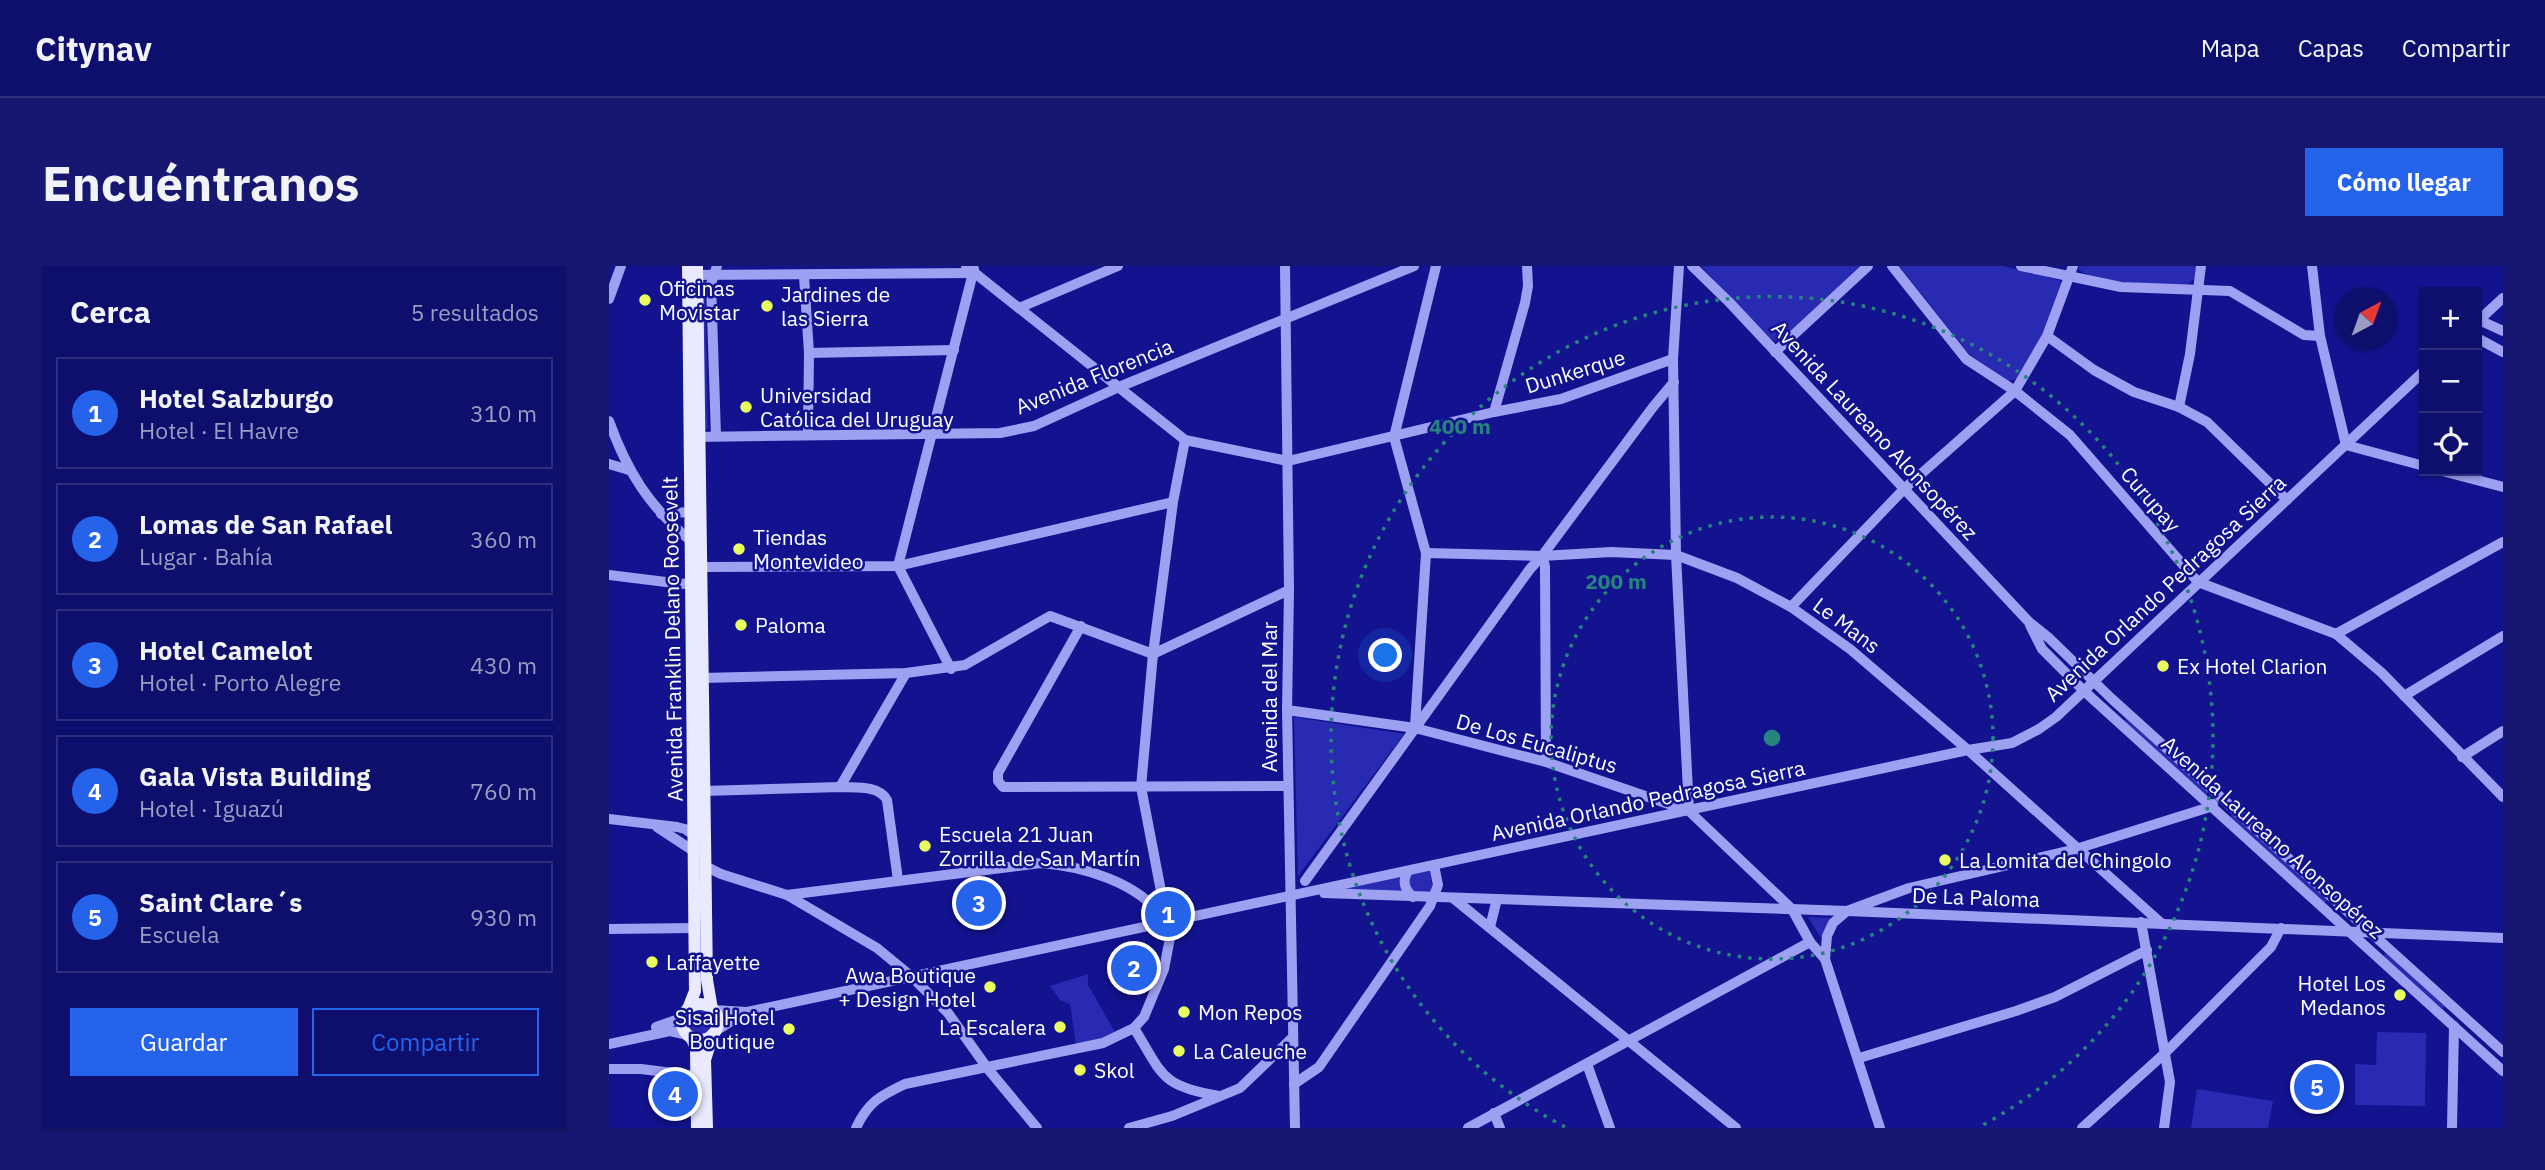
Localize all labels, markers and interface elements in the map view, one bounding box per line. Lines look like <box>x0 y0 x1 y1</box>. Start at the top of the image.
text: Citynav <box>35 27 152 70</box>
text: Mapa <box>2201 32 2260 64</box>
text: Capas <box>2298 32 2364 64</box>
text: Compartir <box>2402 32 2510 64</box>
button: Cómo llegar <box>2305 148 2503 216</box>
text: Encuéntranos <box>42 151 360 214</box>
place label: Oficinas Movistar <box>659 274 740 326</box>
place label: Jardines de las Sierra <box>781 280 890 332</box>
north arrow <box>2335 287 2398 350</box>
map controls <box>2419 287 2482 476</box>
button: + <box>2419 287 2482 350</box>
text: Cerca <box>70 292 151 331</box>
marker: Oficinas Movistar <box>637 292 653 308</box>
text: 5 resultados <box>411 297 539 327</box>
marker: Jardines de las Sierra <box>759 298 775 314</box>
street label: Avenida Laureano Alonsopérez <box>1766 314 1984 546</box>
street label: Avenida Florencia <box>1011 332 1177 420</box>
street label: Dunkerque <box>1521 342 1629 400</box>
button: − <box>2419 350 2482 413</box>
text: Hotel Salzburgo <box>139 381 334 415</box>
place label: Universidad Católica del Uruguay <box>760 381 954 433</box>
text: 1 <box>88 398 102 428</box>
text: 310 m <box>470 398 537 428</box>
marker: Universidad Católica del Uruguay <box>738 399 754 415</box>
text: 400 m <box>1429 412 1491 440</box>
button: locate <box>2419 413 2482 476</box>
text: Hotel · El Havre <box>139 415 299 445</box>
street label: Curupay <box>2115 460 2188 538</box>
street label: Avenida Orlando Pedragosa Sierra <box>2038 469 2292 707</box>
street label: Avenida Franklin Delano Roosevelt <box>655 476 689 802</box>
text: Lomas de San Rafael <box>139 507 392 541</box>
place label: Tiendas Montevideo <box>753 523 863 575</box>
text: 2 <box>88 524 102 554</box>
text: 360 m <box>470 524 537 554</box>
text: Lugar · Bahía <box>139 541 273 571</box>
marker: Tiendas Montevideo <box>731 541 747 557</box>
text: 200 m <box>1585 567 1647 595</box>
street label: Le Mans <box>1808 591 1886 659</box>
place label: Paloma <box>755 611 826 639</box>
marker: Paloma <box>733 617 749 633</box>
street label: Avenida del Mar <box>1255 621 1283 772</box>
text: Hotel Camelot <box>139 633 313 667</box>
your location <box>1368 638 1402 672</box>
text: 3 <box>88 650 102 680</box>
text: 430 m <box>470 650 537 680</box>
place label: Ex Hotel Clarion <box>2177 652 2328 680</box>
marker: Ex Hotel Clarion <box>2155 658 2171 674</box>
text: Hotel · Porto Alegre <box>139 667 341 697</box>
street label: De Los Eucaliptus <box>1453 707 1621 779</box>
centre of rings <box>1760 726 1784 750</box>
street label: Avenida Laureano Alonsopérez <box>2156 729 2390 945</box>
street label: Avenida Orlando Pedragosa Sierra <box>1489 753 1807 847</box>
text: Gala Vista Building <box>139 759 371 793</box>
text: 4 <box>88 776 102 806</box>
text: 760 m <box>470 776 537 806</box>
text: Hotel · Iguazú <box>139 793 284 823</box>
place label: Escuela 21 Juan Zorrilla de San Martín <box>939 820 1141 872</box>
marker: Escuela 21 Juan Zorrilla de San Martín <box>917 838 933 854</box>
place label: La Lomita del Chingolo <box>1959 846 2172 874</box>
marker: La Lomita del Chingolo <box>1937 852 1953 868</box>
pin: 3 <box>956 877 1002 929</box>
street label: De La Paloma <box>1912 881 2040 913</box>
text: Saint Clare´s <box>139 885 302 919</box>
pin: 1 <box>1145 888 1191 940</box>
text: 5 <box>88 902 102 932</box>
text: 930 m <box>470 902 537 932</box>
text: Escuela <box>139 919 219 949</box>
pin: 2 <box>1111 942 1157 994</box>
place label: Laffayette <box>666 948 760 976</box>
marker: Laffayette <box>644 954 660 970</box>
place label: Awa Boutique + Design Hotel <box>838 961 976 1013</box>
place label: Hotel Los Medanos <box>2298 969 2386 1021</box>
marker: Awa Boutique + Design Hotel <box>982 979 998 995</box>
marker: Hotel Los Medanos <box>2392 987 2408 1003</box>
place label: Mon Repos <box>1198 998 1303 1026</box>
place label: Sisai Hotel Boutique <box>675 1003 775 1055</box>
marker: Mon Repos <box>1176 1004 1192 1020</box>
button: Guardar <box>70 1008 298 1076</box>
button: Compartir <box>312 1008 539 1076</box>
place label: La Escalera <box>939 1013 1046 1041</box>
marker: La Escalera <box>1052 1019 1068 1035</box>
marker: Sisai Hotel Boutique <box>781 1021 797 1037</box>
place label: La Caleuche <box>1193 1037 1307 1065</box>
marker: La Caleuche <box>1171 1043 1187 1059</box>
place label: Skol <box>1094 1056 1135 1084</box>
pin: 5 <box>2294 1061 2340 1113</box>
marker: Skol <box>1072 1062 1088 1078</box>
pin: 4 <box>652 1068 698 1120</box>

